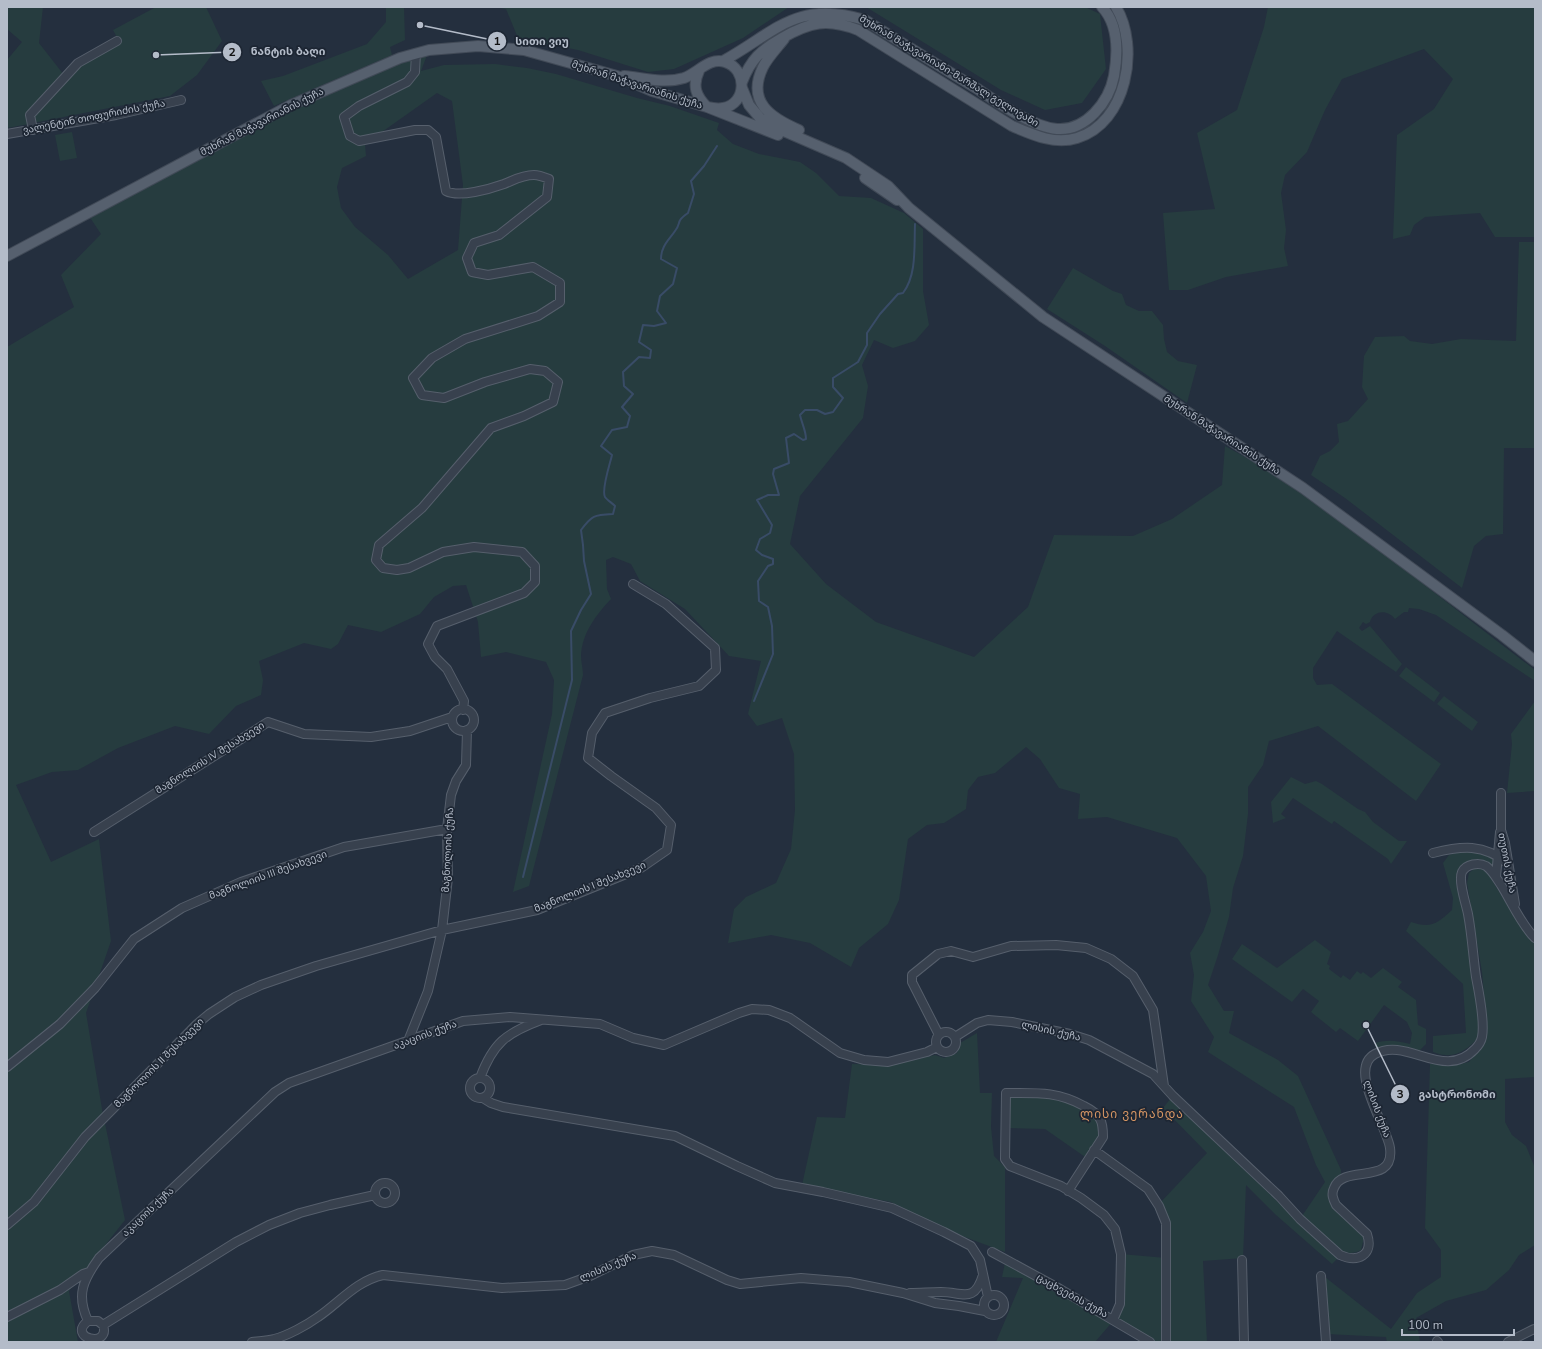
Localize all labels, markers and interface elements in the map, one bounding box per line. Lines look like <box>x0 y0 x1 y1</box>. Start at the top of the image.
street label: მუხრან მაჭავარიანი-მარშალ გელოვანი <box>857 12 1042 131</box>
callout: სითი ვიუ <box>487 29 576 52</box>
text: 1 <box>493 33 501 49</box>
text: სითი ვიუ <box>515 34 569 49</box>
callout: ნანტის ბაღი <box>222 40 333 63</box>
text: 2 <box>228 44 236 60</box>
text: ნანტის ბაღი <box>251 44 326 59</box>
street label: მუხრან მაჭავარიანის ქუჩა <box>570 57 704 113</box>
street label: მუხრან მაჭავარიანის ქუჩა <box>198 85 326 159</box>
street label: ვალენტინ თოფურიძის ქუჩა <box>22 96 166 138</box>
street label: მუხრან მაჭავარიანის ქუჩა <box>1161 392 1283 478</box>
street label: მაგნოლიის IV შესახვევი <box>153 718 268 797</box>
street label: მაგნოლიის ქუჩა <box>439 807 457 893</box>
street label: თუთის ქუჩა <box>1494 832 1520 894</box>
street label: მაგნოლიის III შესახვევი <box>207 847 329 903</box>
street label: მაგნოლიის I შესახვევი <box>532 858 648 916</box>
street label: მაგნოლიის II შესახვევი <box>111 1015 207 1111</box>
street label: აკაციის ქუჩა <box>391 1017 459 1053</box>
street label: ლისის ქუჩა <box>1020 1017 1082 1045</box>
street label: ლისის ქუჩა <box>1360 1078 1394 1140</box>
callout: გასტრონომი <box>1390 1083 1503 1106</box>
text: 3 <box>1396 1086 1404 1102</box>
text: გასტრონომი <box>1418 1087 1496 1102</box>
district label: ლისი ვერანდა <box>1080 1106 1184 1122</box>
street label: აკაციის ქუჩა <box>119 1184 177 1240</box>
street label: ლისის ქუჩა <box>577 1249 639 1285</box>
street label: ცაცხვების ქუჩა <box>1034 1271 1110 1321</box>
scale bar <box>1402 1311 1514 1337</box>
text: 100 m <box>1408 1317 1443 1333</box>

